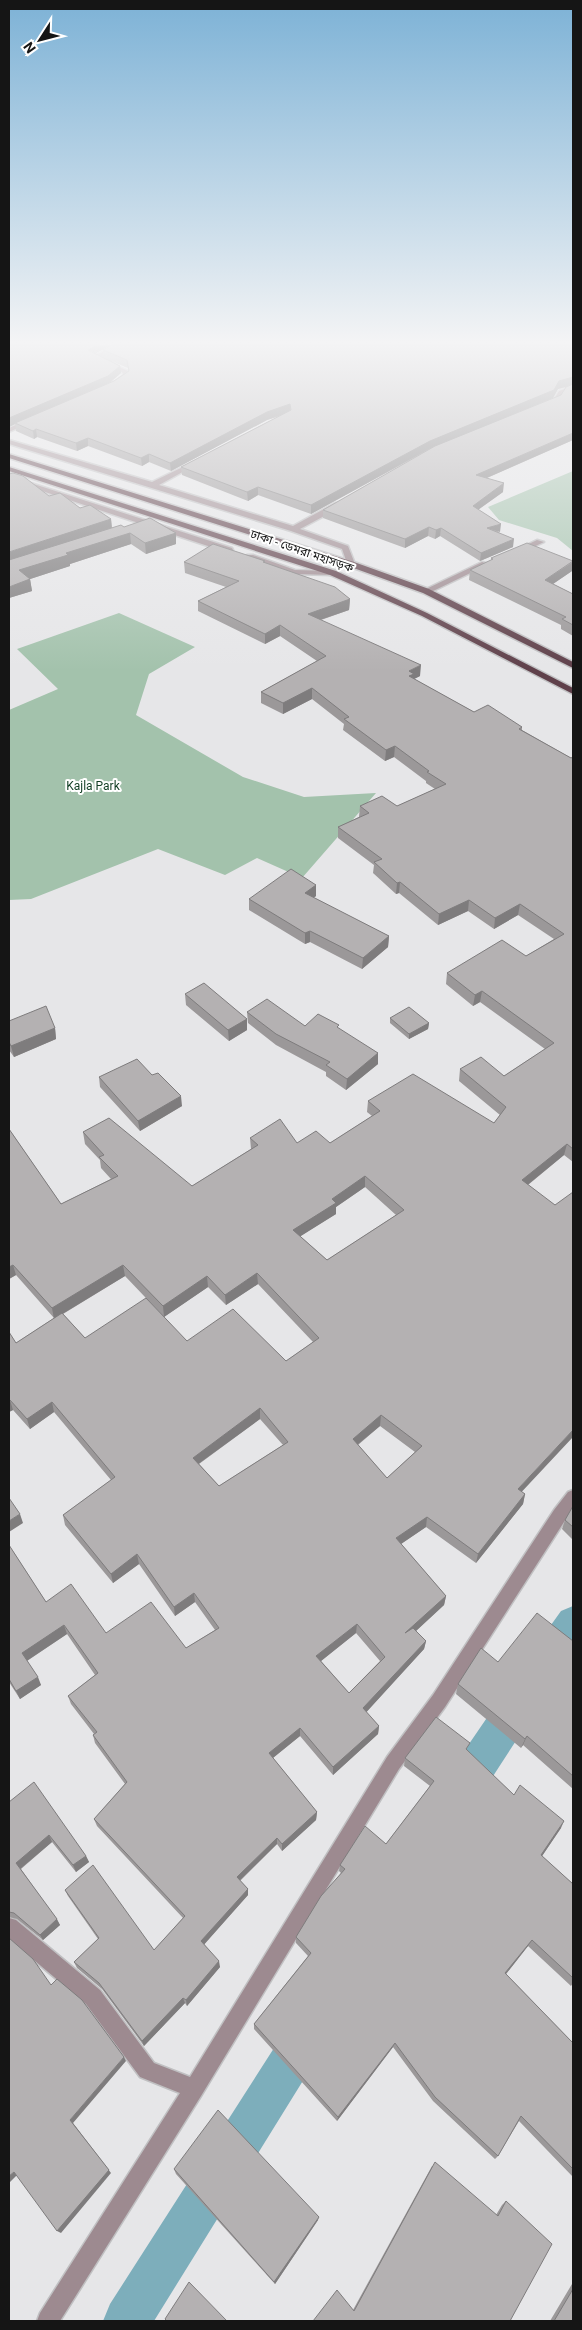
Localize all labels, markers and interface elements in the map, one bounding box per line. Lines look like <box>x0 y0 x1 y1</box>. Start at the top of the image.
north arrow <box>15 15 65 65</box>
text: N <box>20 39 39 56</box>
street label: ঢাকা - ডেমরা মহাসড়ক <box>248 526 356 575</box>
park label: Kajla Park <box>66 779 121 793</box>

